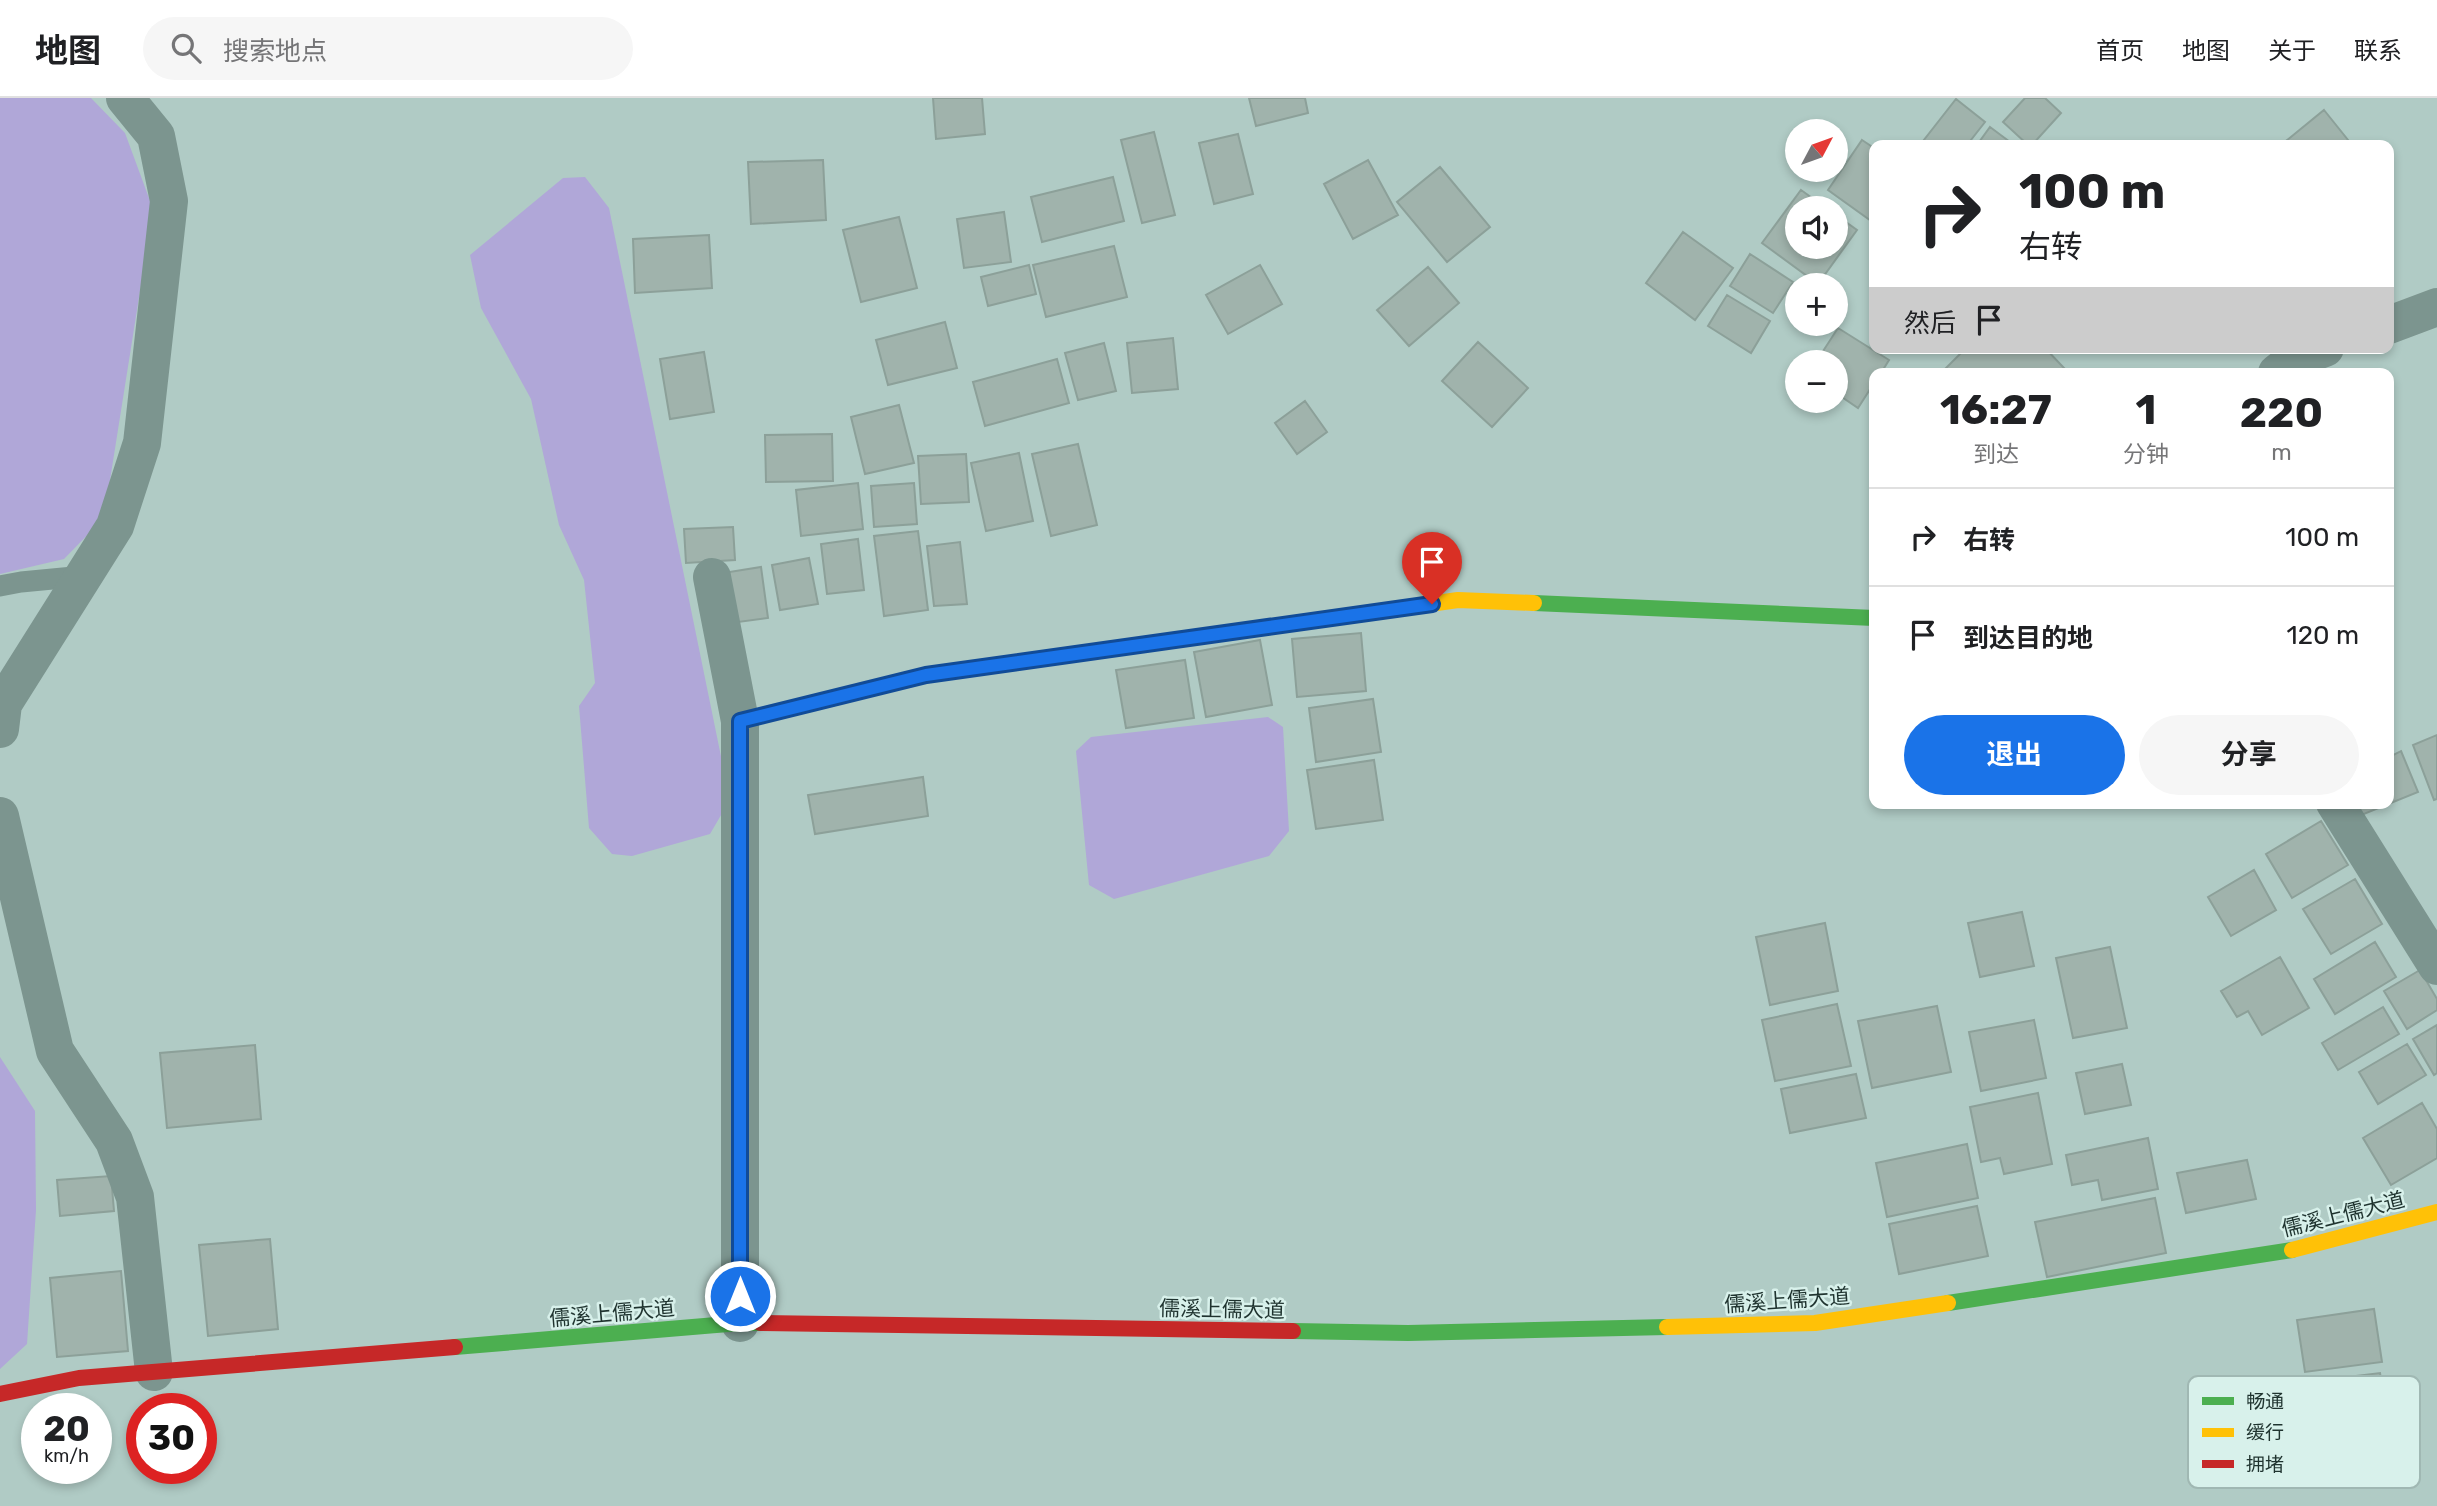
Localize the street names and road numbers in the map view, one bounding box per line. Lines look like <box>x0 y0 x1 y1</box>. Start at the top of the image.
street label: 儒溪上儒大道 <box>2279 1187 2407 1241</box>
street label: 儒溪上儒大道 <box>1723 1283 1851 1317</box>
street label: 儒溪上儒大道 <box>548 1295 676 1331</box>
street label: 儒溪上儒大道 <box>1159 1295 1285 1323</box>

